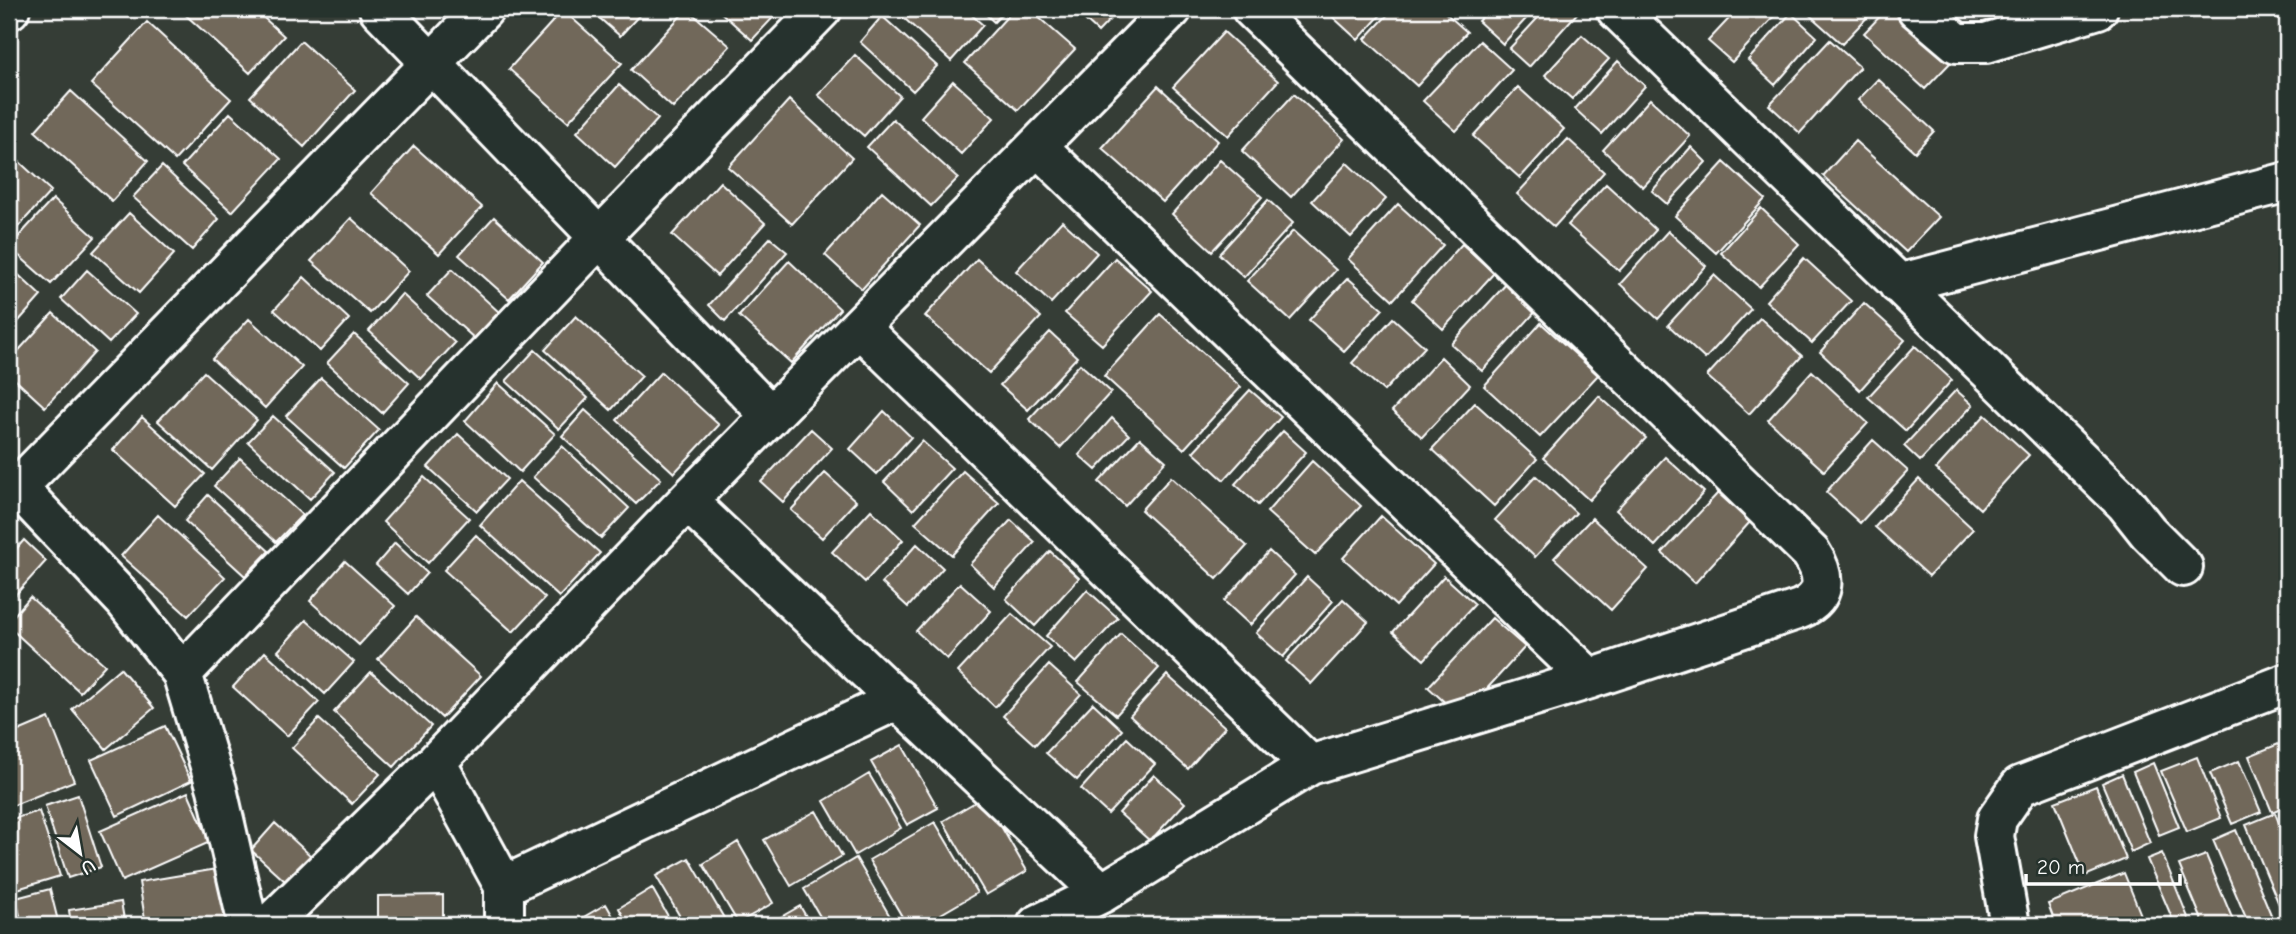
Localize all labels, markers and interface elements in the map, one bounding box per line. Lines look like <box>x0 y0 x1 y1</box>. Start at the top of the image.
north arrow <box>46 818 116 888</box>
scale bar <box>2026 843 2180 887</box>
text: U <box>77 854 99 879</box>
text: 20 m <box>2037 855 2085 879</box>

